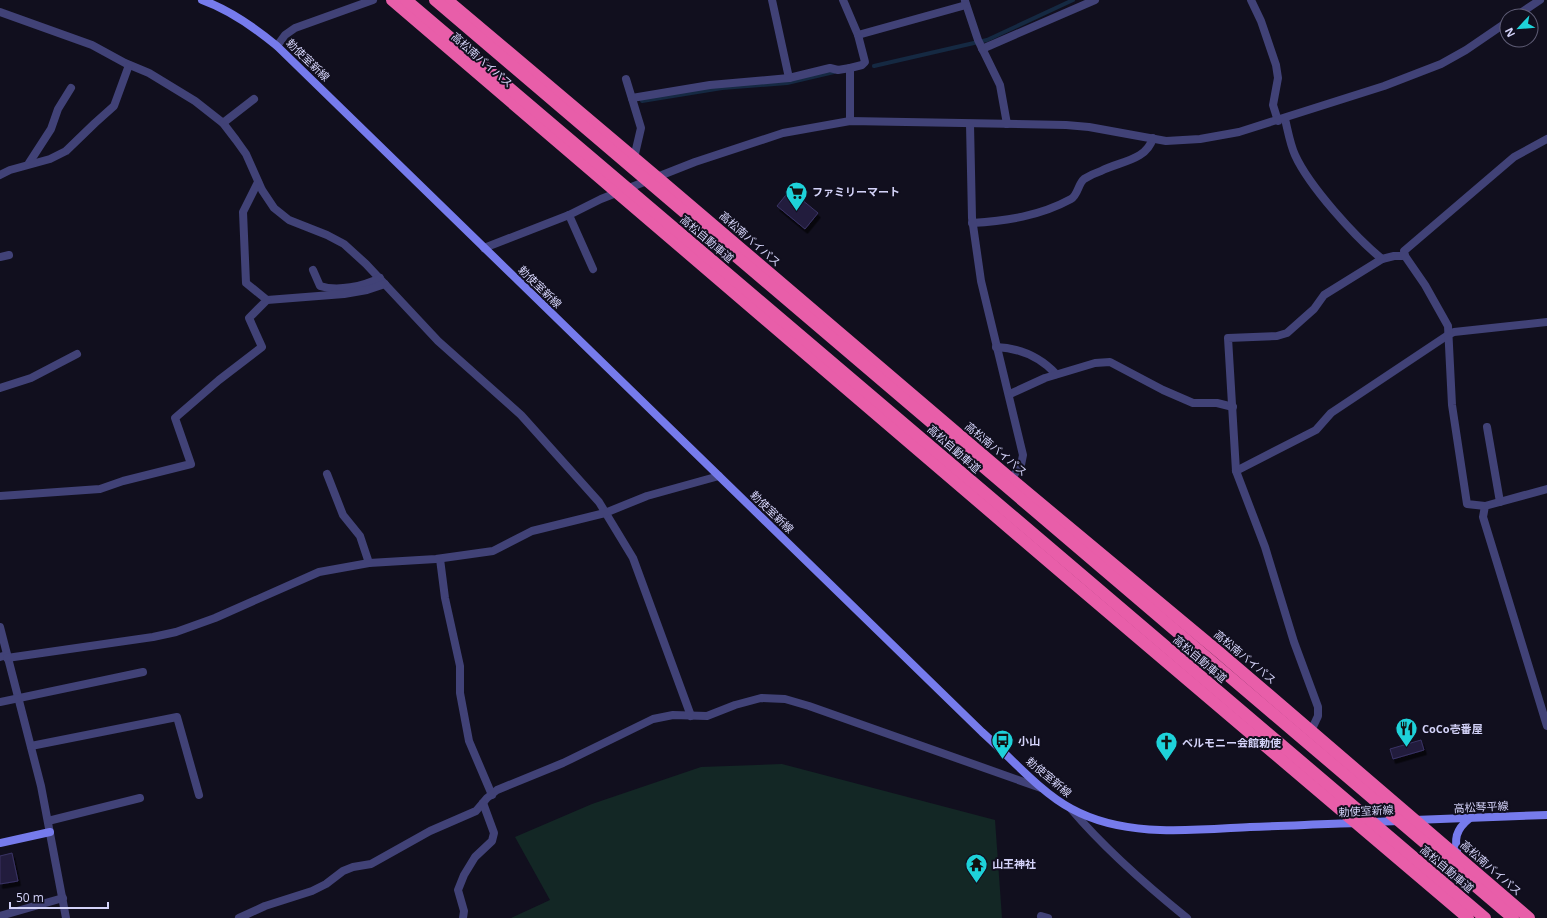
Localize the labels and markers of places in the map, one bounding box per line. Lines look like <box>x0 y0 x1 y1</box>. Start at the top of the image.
supermarket icon: ファミリーマート <box>783 179 809 212</box>
place label: ファミリーマート <box>812 184 900 199</box>
restaurant icon: CoCo壱番屋 <box>1393 716 1419 749</box>
place label: CoCo壱番屋 <box>1422 721 1483 736</box>
bus stop icon: 小山 <box>990 728 1016 761</box>
church icon: ベルモニー会館勅使 <box>1153 730 1179 763</box>
place label: 小山 <box>1018 733 1040 748</box>
place label: ベルモニー会館勅使 <box>1182 735 1282 750</box>
temple icon: 山王神社 <box>964 851 990 884</box>
place label: 山王神社 <box>992 856 1036 871</box>

